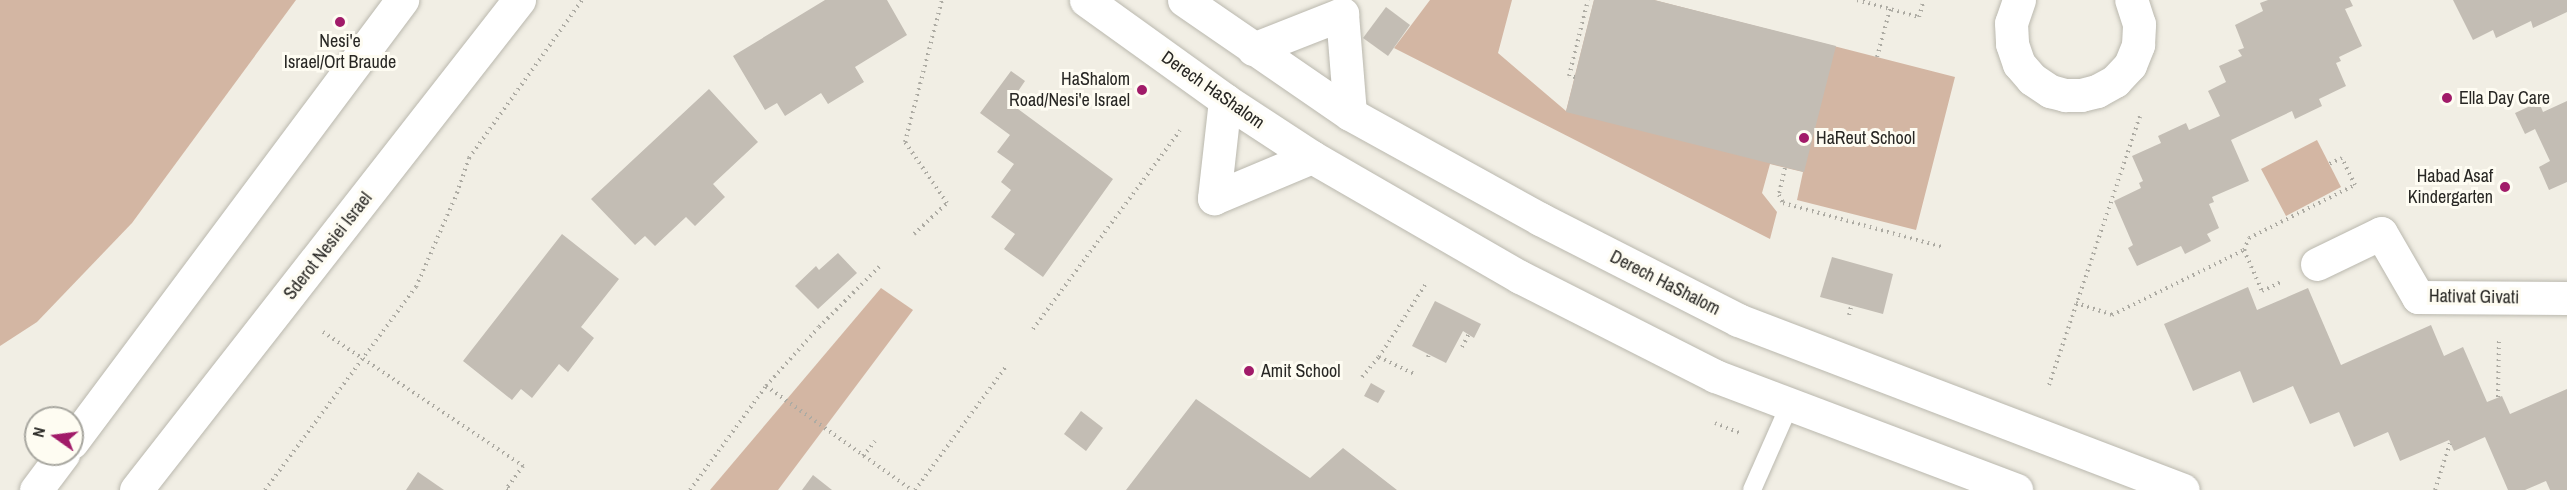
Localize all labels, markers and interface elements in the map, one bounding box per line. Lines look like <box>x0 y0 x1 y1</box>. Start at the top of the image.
marker: Nesi'e Israel/Ort Braude <box>333 15 347 29</box>
place label: Nesi'e Israel/Ort Braude <box>284 31 396 74</box>
street label: Derech HaShalom <box>1157 47 1269 133</box>
place label: HaShalom Road/Nesi'e Israel <box>1009 69 1130 112</box>
marker: HaShalom Road/Nesi'e Israel <box>1135 83 1149 97</box>
place label: Ella Day Care <box>2459 87 2550 109</box>
marker: Ella Day Care <box>2440 91 2454 105</box>
place label: HaReut School <box>1816 127 1915 149</box>
marker: HaReut School <box>1797 131 1811 145</box>
place label: Habad Asaf Kindergarten <box>2408 166 2493 208</box>
marker: Habad Asaf Kindergarten <box>2498 180 2512 194</box>
street label: Sderot Nesiei Israel <box>279 188 377 304</box>
street label: Derech HaShalom <box>1606 246 1724 320</box>
street label: Hativat Givati <box>2429 285 2519 309</box>
place label: Amit School <box>1261 360 1341 382</box>
marker: Amit School <box>1242 364 1256 378</box>
north arrow <box>24 406 84 466</box>
text: N <box>27 425 50 439</box>

